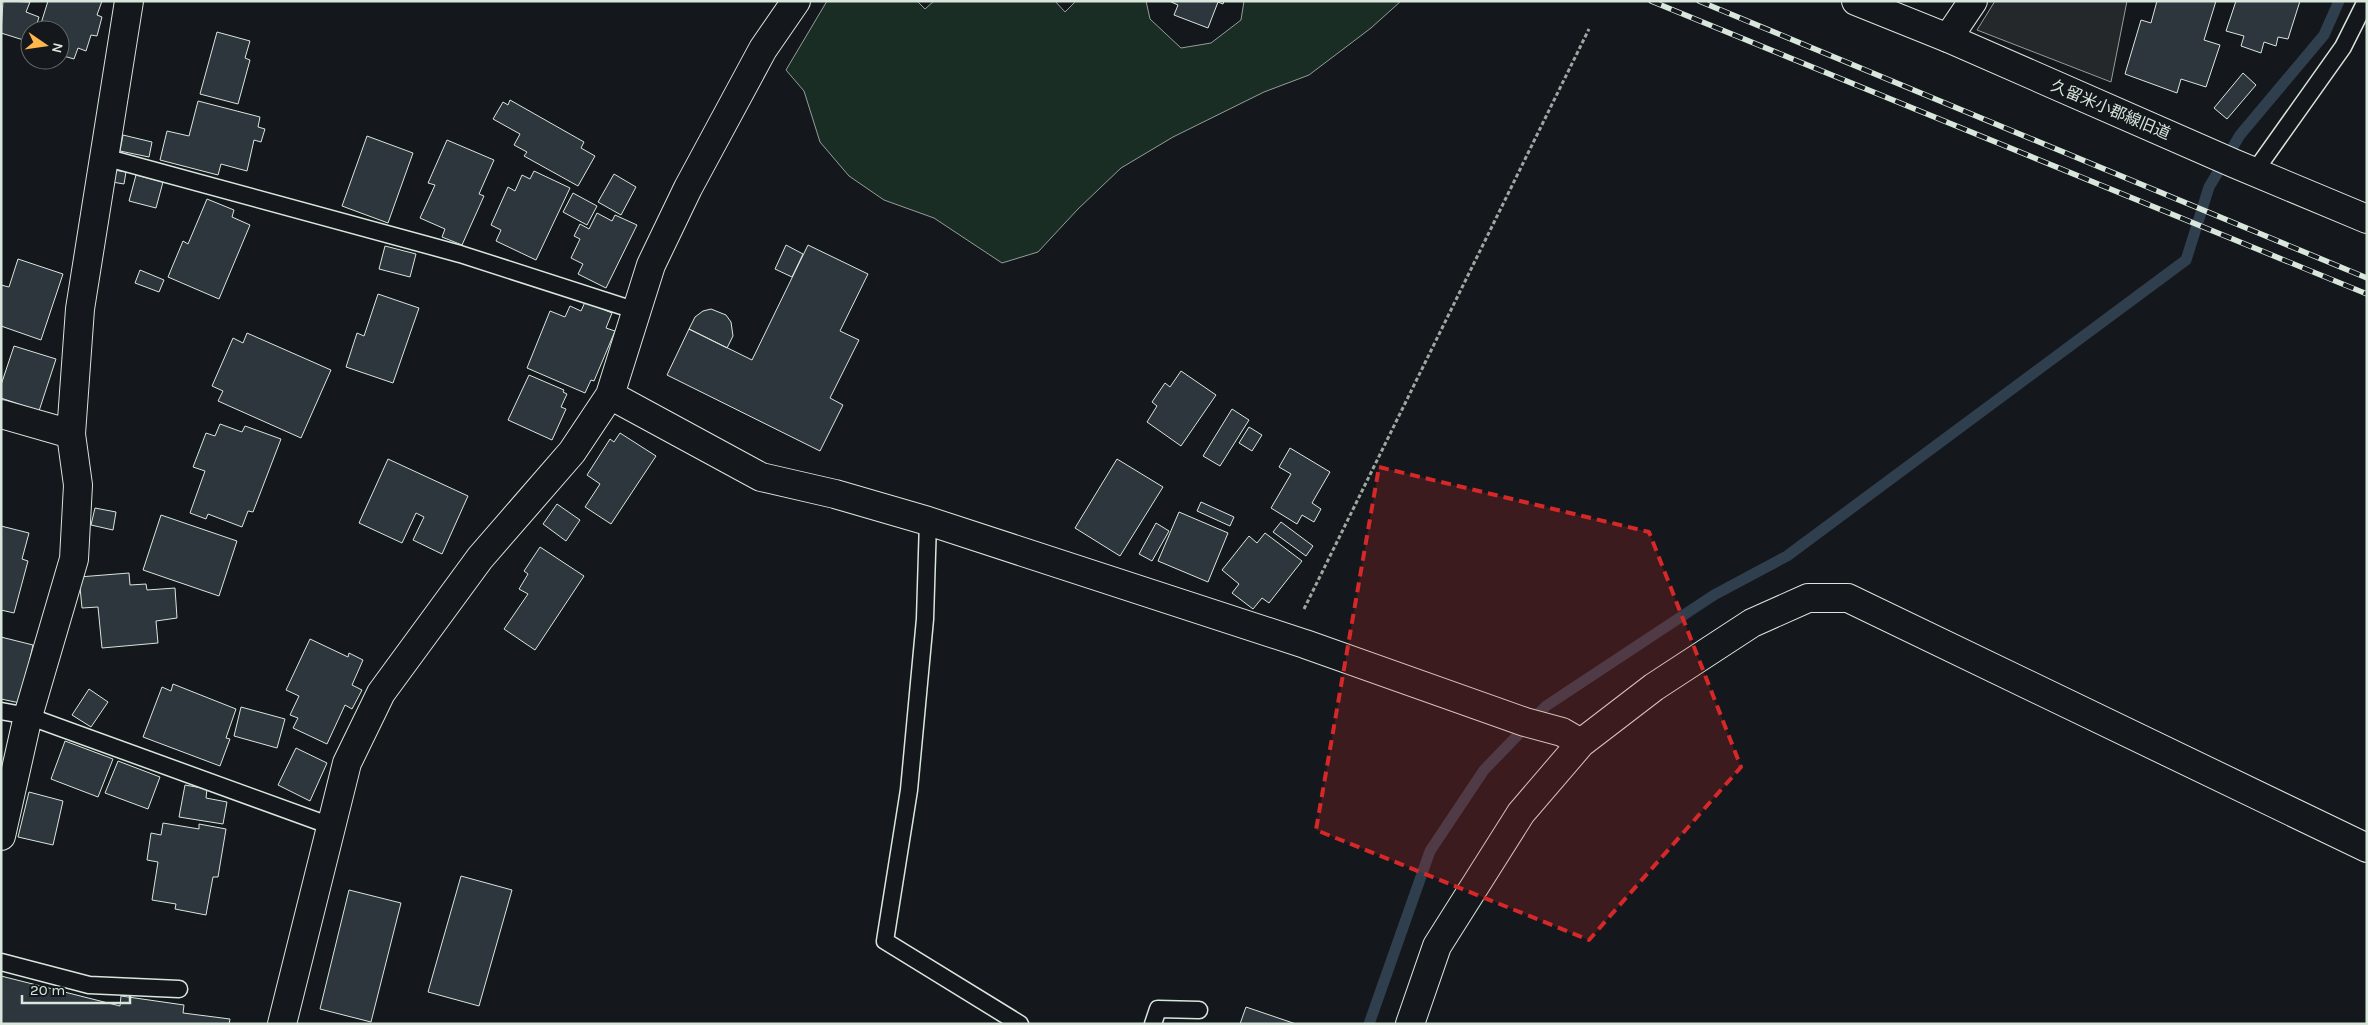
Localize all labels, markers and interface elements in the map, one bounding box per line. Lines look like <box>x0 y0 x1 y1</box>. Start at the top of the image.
north arrow <box>20 20 70 70</box>
text: N <box>48 41 67 55</box>
street label: 久留米小郡線旧道 <box>2048 76 2173 143</box>
scale bar <box>22 972 130 1004</box>
text: 20 m <box>30 981 65 999</box>

